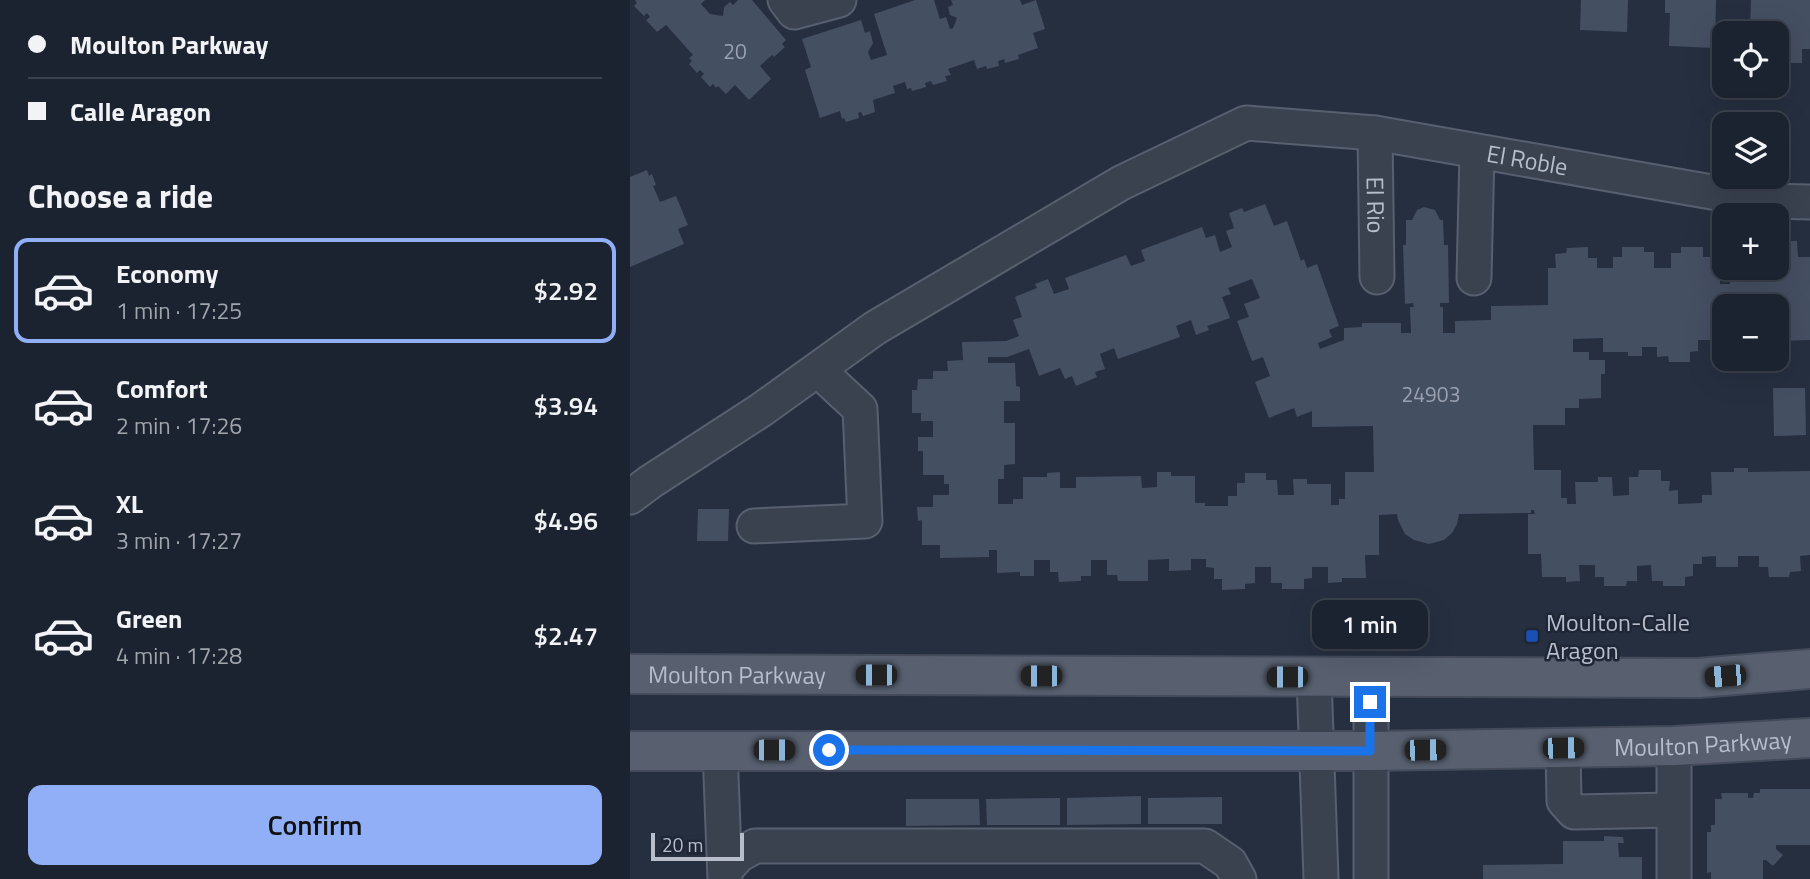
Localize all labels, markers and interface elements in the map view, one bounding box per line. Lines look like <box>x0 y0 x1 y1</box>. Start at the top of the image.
map controls <box>1712 21 1789 371</box>
button: locate <box>1712 21 1789 98</box>
text: Moulton Parkway <box>70 25 268 64</box>
house number: 20 <box>723 35 747 67</box>
text: Calle Aragon <box>70 92 211 131</box>
button: layers <box>1712 112 1789 189</box>
street label: El Roble <box>1484 135 1571 184</box>
text: Choose a ride <box>28 172 213 220</box>
street label: El Rio <box>1358 176 1394 234</box>
button: + <box>1712 203 1789 280</box>
text: Economy <box>116 254 218 293</box>
icon: car <box>32 259 95 322</box>
text: $2.92 <box>534 271 598 310</box>
text: 1 min · 17:25 <box>116 293 242 328</box>
button: − <box>1712 294 1789 371</box>
text: Comfort <box>116 369 208 408</box>
icon: car <box>32 374 95 437</box>
house number: 24903 <box>1402 378 1460 410</box>
text: $3.94 <box>534 386 598 425</box>
text: 2 min · 17:26 <box>116 408 242 443</box>
text: XL <box>116 484 143 523</box>
icon: car <box>32 489 95 552</box>
text: $4.96 <box>534 501 598 540</box>
text: 3 min · 17:27 <box>116 523 242 558</box>
text: Green <box>116 599 182 638</box>
callout: 1 min <box>1312 600 1428 650</box>
icon: car <box>32 604 95 667</box>
place label: Moulton-Calle Aragon <box>1546 604 1690 668</box>
text: 1 min <box>1342 607 1398 642</box>
text: $2.47 <box>534 616 598 655</box>
marker: Moulton-Calle Aragon <box>1524 628 1540 644</box>
text: 4 min · 17:28 <box>116 638 242 673</box>
street label: Moulton Parkway <box>648 656 826 693</box>
car <box>1704 664 1747 688</box>
car <box>856 665 898 686</box>
car <box>1021 666 1063 687</box>
car <box>1267 667 1309 688</box>
route end <box>1354 686 1386 718</box>
street label: Moulton Parkway <box>1614 721 1793 765</box>
route start <box>813 734 845 766</box>
car <box>1542 737 1585 759</box>
car <box>1404 739 1447 761</box>
car <box>754 740 796 761</box>
button: Confirm <box>28 785 602 865</box>
scale bar <box>651 830 744 862</box>
text: 20 m <box>662 830 703 859</box>

